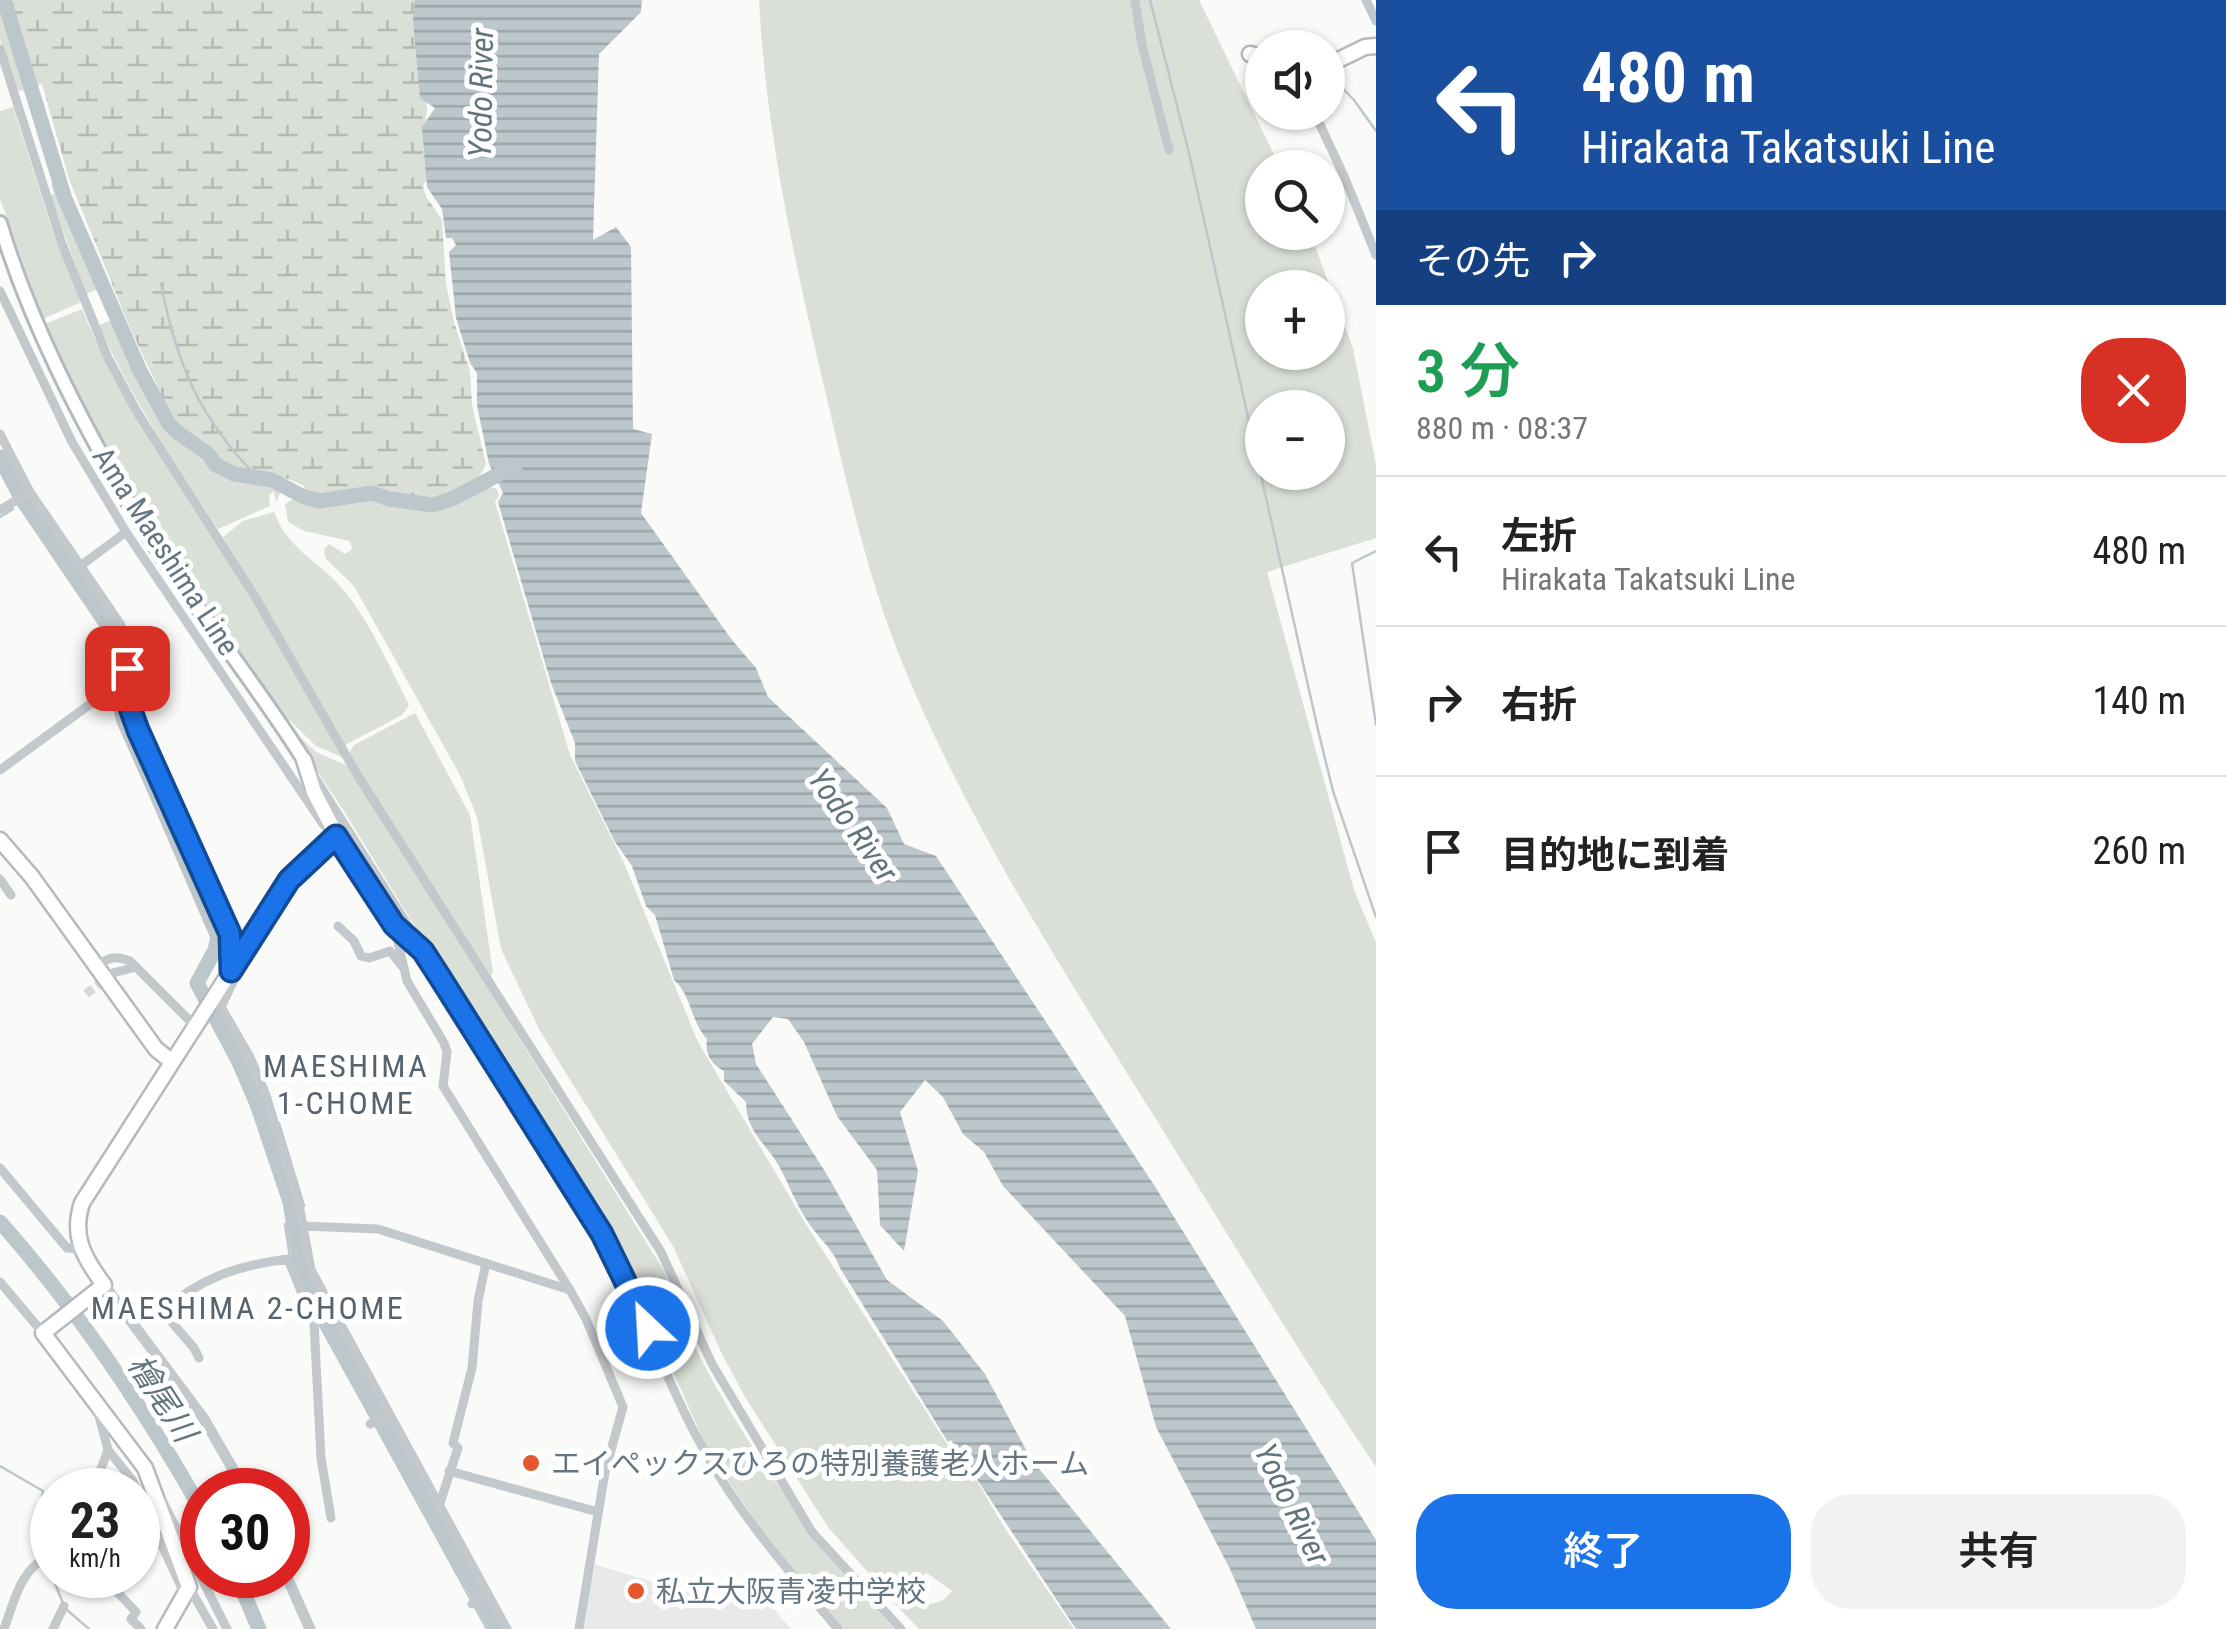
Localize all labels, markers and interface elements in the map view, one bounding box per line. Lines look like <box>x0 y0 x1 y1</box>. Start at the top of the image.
water label: Yodo River <box>461 26 501 158</box>
map controls <box>1245 30 1345 490</box>
button: sound <box>1245 30 1345 130</box>
text: 480 m <box>1581 37 1755 119</box>
icon: left <box>1416 40 1546 170</box>
text: Hirakata Takatsuki Line <box>1581 121 1995 174</box>
button: search <box>1245 150 1345 250</box>
icon: right <box>1550 230 1605 285</box>
text: その先 <box>1416 239 1530 283</box>
button: + <box>1245 270 1345 370</box>
text: 3 分 <box>1416 336 1520 407</box>
button: close <box>2081 338 2186 443</box>
button: − <box>1245 390 1345 490</box>
text: 880 m · 08:37 <box>1416 409 1588 447</box>
street label: Ama Maeshima Line <box>86 440 246 662</box>
text: 左折 <box>1501 514 1577 558</box>
icon: left <box>1416 524 1471 579</box>
text: 480 m <box>2092 529 2186 573</box>
text: Hirakata Takatsuki Line <box>1501 560 1796 598</box>
pin <box>85 626 170 711</box>
icon: arrive <box>100 641 155 696</box>
icon: right <box>1416 674 1471 729</box>
text: 140 m <box>2092 679 2186 723</box>
text: 右折 <box>1501 683 1577 727</box>
water label: Yodo River <box>800 761 907 890</box>
icon: arrive <box>1416 824 1471 879</box>
text: 260 m <box>2092 829 2186 873</box>
text: 目的地に到着 <box>1501 833 1729 877</box>
district label: MAESHIMA 1-CHOME <box>263 1047 429 1122</box>
position arrow <box>596 1276 700 1380</box>
district label: MAESHIMA 2-CHOME <box>91 1289 405 1327</box>
water label: 檜尾川 <box>120 1347 206 1451</box>
water label: Yodo River <box>1246 1437 1338 1572</box>
place label: エイぺックスひろの特別養護老人ホーム <box>551 1446 1089 1481</box>
marker: エイぺックスひろの特別養護老人ホーム <box>520 1452 542 1474</box>
speed limit sign: 30 <box>180 1468 310 1598</box>
text: 23 <box>70 1492 120 1550</box>
button: 終了 <box>1416 1494 1791 1609</box>
button: 共有 <box>1811 1494 2186 1609</box>
text: km/h <box>69 1544 121 1573</box>
place label: 私立大阪青凌中学校 <box>656 1574 926 1609</box>
marker: 私立大阪青凌中学校 <box>625 1580 647 1602</box>

